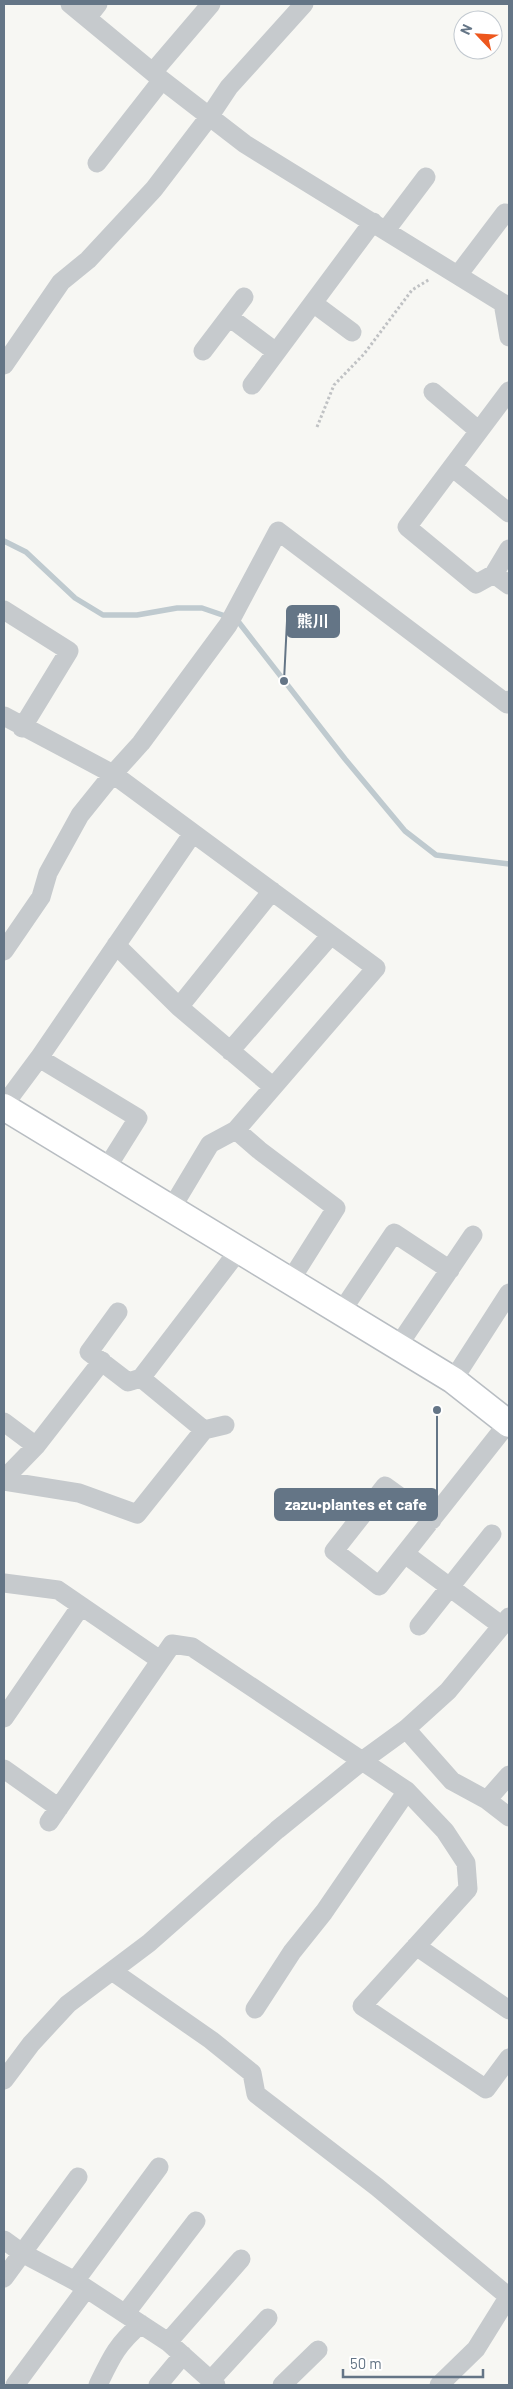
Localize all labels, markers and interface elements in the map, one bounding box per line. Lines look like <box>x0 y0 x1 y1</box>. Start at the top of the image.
north arrow <box>453 10 503 60</box>
text: N <box>456 21 475 37</box>
callout: 熊川 <box>287 606 339 637</box>
text: 熊川 <box>297 611 329 630</box>
callout: zazu•plantes et cafe <box>275 1489 437 1520</box>
text: zazu•plantes et cafe <box>285 1494 427 1513</box>
scale bar <box>343 2346 483 2378</box>
text: 50 m <box>350 2354 382 2372</box>

